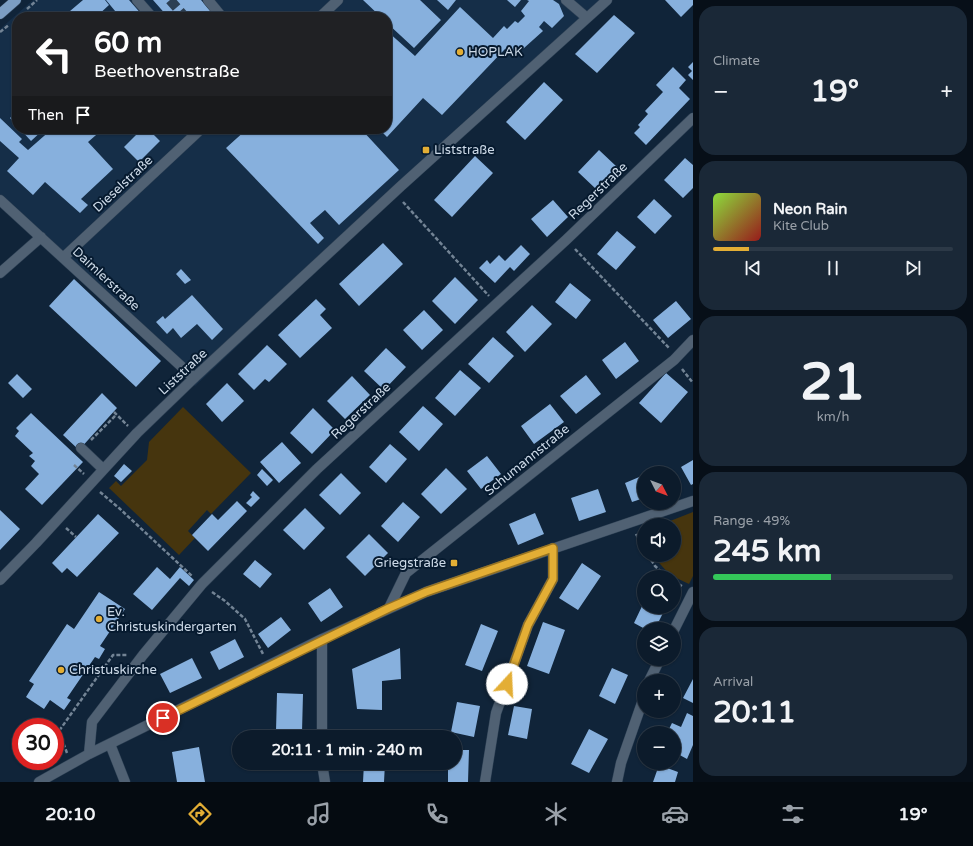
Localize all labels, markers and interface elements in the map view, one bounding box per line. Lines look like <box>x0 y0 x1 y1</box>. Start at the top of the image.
text: 60 m <box>94 26 162 60</box>
icon: left <box>28 28 80 80</box>
place label: HOPLAK <box>468 44 523 60</box>
marker: HOPLAK <box>455 47 465 57</box>
text: Climate <box>713 53 760 69</box>
text: Beethovenstraße <box>94 60 240 82</box>
text: 19° <box>810 73 859 110</box>
text: − <box>713 79 729 105</box>
text: + <box>941 79 953 105</box>
icon: arrive <box>72 104 94 126</box>
text: Then <box>28 106 64 124</box>
place label: Liststraße <box>434 142 495 158</box>
marker: Liststraße <box>421 145 431 155</box>
street label: Dieselstraße <box>90 152 156 216</box>
street label: Regerstraße <box>565 159 631 223</box>
text: Neon Rain <box>773 200 847 218</box>
text: Kite Club <box>773 218 829 234</box>
street label: Daimlerstraße <box>69 244 143 314</box>
icon: previous <box>742 257 764 279</box>
icon: pause <box>822 257 844 279</box>
icon: next <box>902 257 924 279</box>
street label: Liststraße <box>155 345 211 399</box>
text: 21 <box>800 351 866 414</box>
street label: Regerstraße <box>328 379 394 443</box>
text: km/h <box>817 409 849 425</box>
street label: Schumannstraße <box>481 421 573 499</box>
north arrow <box>637 466 681 510</box>
map controls <box>637 466 681 770</box>
text: Range · 49% <box>713 513 790 529</box>
button: sound <box>637 518 681 562</box>
text: 245 km <box>713 533 821 570</box>
place label: Griegstraße <box>374 555 446 571</box>
marker: Griegstraße <box>449 558 459 568</box>
button: search <box>637 570 681 614</box>
place label: Ev. Christuskindergarten <box>107 604 237 635</box>
marker: Ev. Christuskindergarten <box>94 614 104 624</box>
button: layers <box>637 622 681 666</box>
place label: Christuskirche <box>69 662 157 678</box>
position arrow <box>486 663 528 705</box>
marker: Christuskirche <box>56 665 66 675</box>
button: + <box>637 674 681 718</box>
text: Arrival <box>713 674 753 690</box>
text: 20:11 <box>713 694 796 731</box>
pin <box>146 701 180 735</box>
icon: arrive <box>152 707 174 729</box>
speed limit sign: 30 <box>12 718 64 770</box>
button: − <box>637 726 681 770</box>
text: 20:11 · 1 min · 240 m <box>272 741 422 759</box>
icon: directions <box>186 800 214 828</box>
icon: music <box>305 800 333 828</box>
icon: phone <box>423 800 451 828</box>
icon: climate <box>542 800 570 828</box>
icon: car <box>661 800 689 828</box>
icon: filters <box>779 800 807 828</box>
text: 20:10 <box>45 803 95 825</box>
text: 19° <box>898 803 928 825</box>

